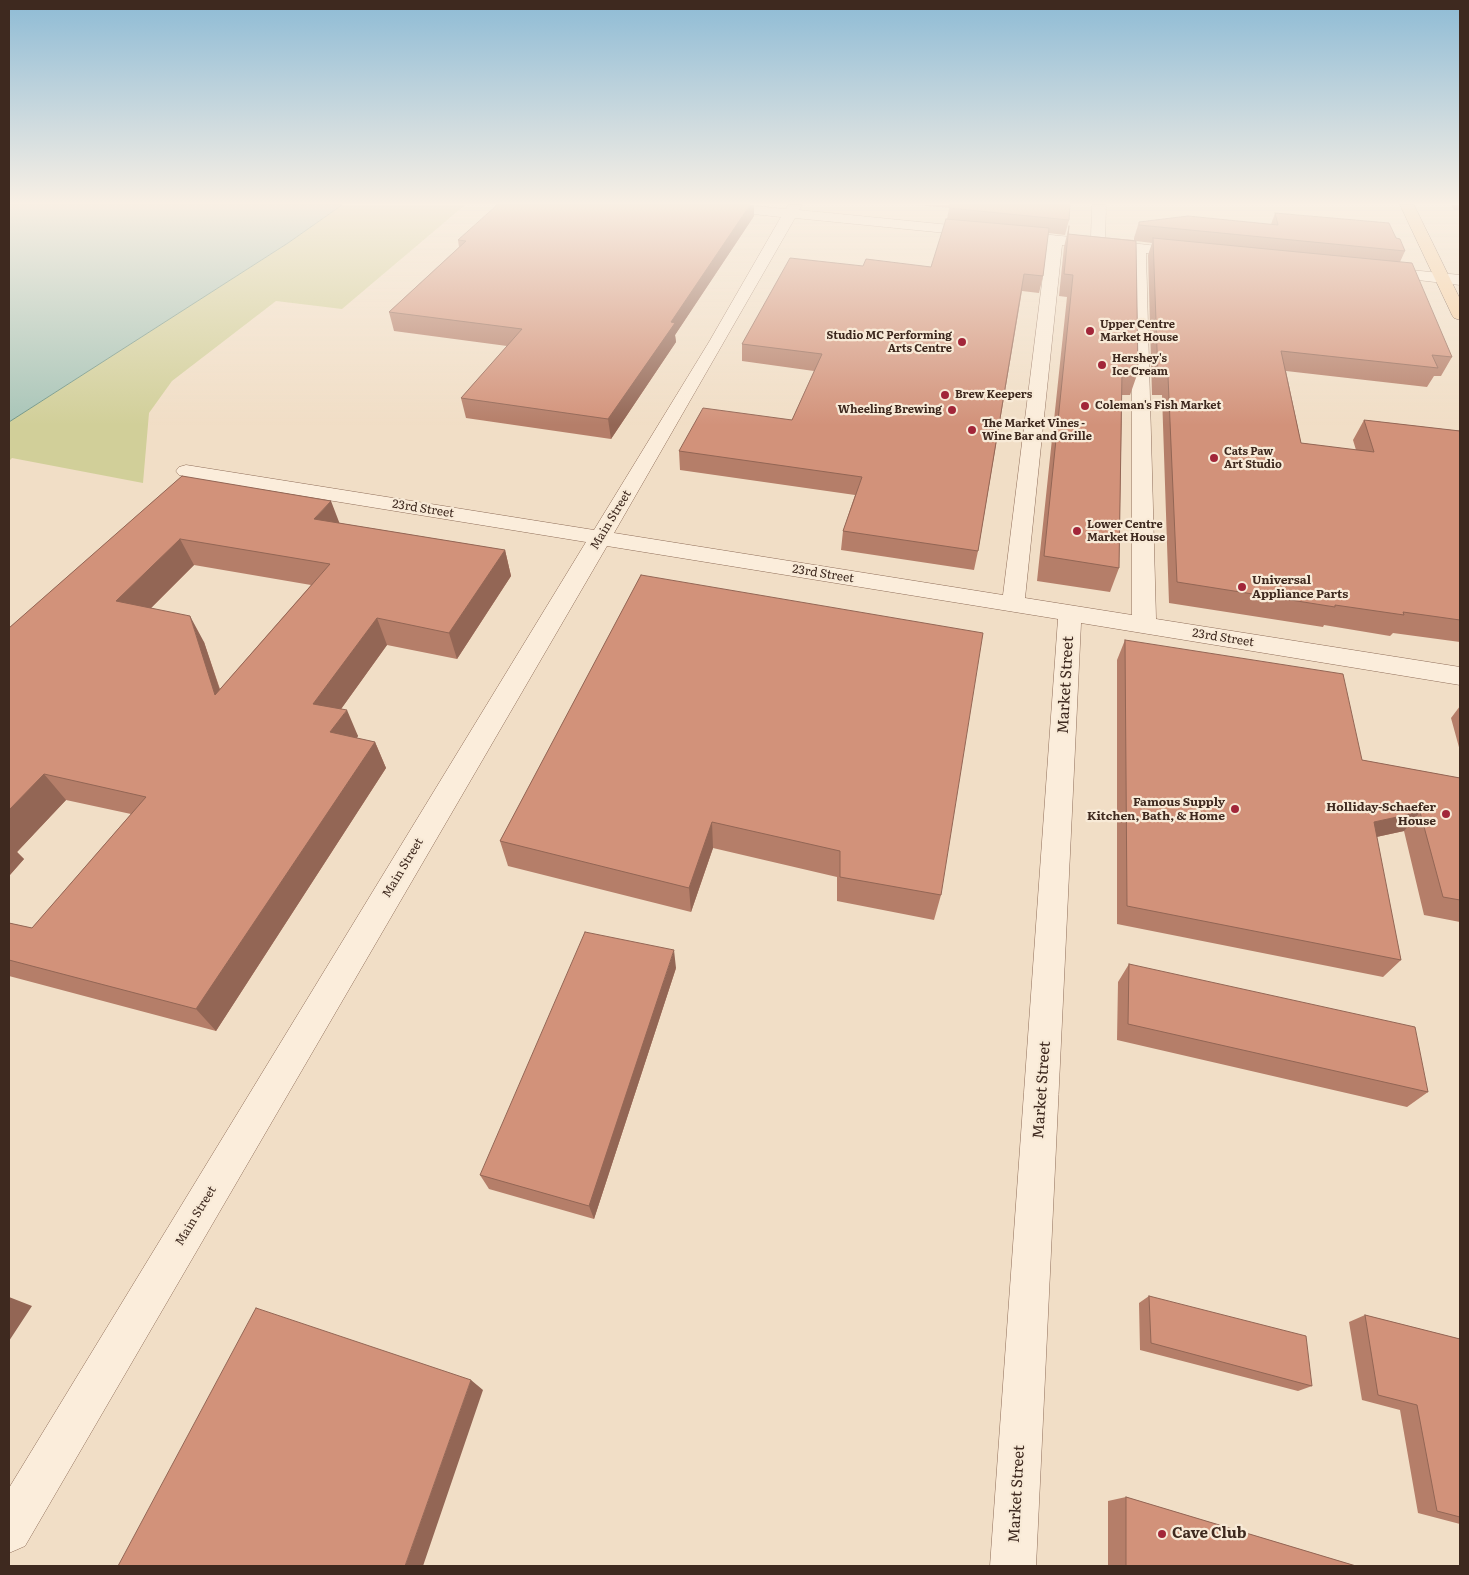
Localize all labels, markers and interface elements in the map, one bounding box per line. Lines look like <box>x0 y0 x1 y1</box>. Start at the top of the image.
place label: Upper Centre Market House <box>1100 318 1178 344</box>
marker: Upper Centre Market House <box>1084 325 1096 337</box>
place label: Studio MC Performing Arts Centre <box>827 329 952 355</box>
marker: Studio MC Performing Arts Centre <box>956 336 968 348</box>
place label: Hershey's Ice Cream <box>1112 352 1168 378</box>
marker: Hershey's Ice Cream <box>1096 359 1108 371</box>
place label: Brew Keepers <box>955 388 1032 402</box>
marker: Brew Keepers <box>939 389 951 401</box>
place label: Coleman's Fish Market <box>1095 399 1221 413</box>
marker: Coleman's Fish Market <box>1079 400 1091 412</box>
place label: Wheeling Brewing <box>838 403 942 417</box>
marker: Wheeling Brewing <box>946 404 958 416</box>
place label: The Market Vines - Wine Bar and Grille <box>982 417 1092 443</box>
marker: The Market Vines - Wine Bar and Grille <box>966 424 978 436</box>
place label: Cats Paw Art Studio <box>1224 445 1282 471</box>
marker: Cats Paw Art Studio <box>1208 452 1220 464</box>
street label: Main Street <box>588 488 634 552</box>
street label: 23rd Street <box>391 497 455 521</box>
place label: Lower Centre Market House <box>1087 518 1165 544</box>
marker: Lower Centre Market House <box>1071 525 1083 537</box>
street label: 23rd Street <box>791 562 855 586</box>
place label: Universal Appliance Parts <box>1252 573 1348 601</box>
marker: Universal Appliance Parts <box>1236 581 1248 593</box>
street label: 23rd Street <box>1191 626 1255 650</box>
street label: Market Street <box>1054 636 1078 734</box>
place label: Famous Supply Kitchen, Bath, & Home <box>1087 795 1225 823</box>
place label: Holliday-Schaefer House <box>1326 800 1436 828</box>
marker: Famous Supply Kitchen, Bath, & Home <box>1229 803 1241 815</box>
marker: Holliday-Schaefer House <box>1440 808 1452 820</box>
street label: Main Street <box>380 836 426 900</box>
street label: Market Street <box>1030 1040 1054 1140</box>
street label: Main Street <box>173 1184 219 1248</box>
street label: Market Street <box>1005 1445 1029 1543</box>
place label: Cave Club <box>1172 1525 1246 1543</box>
marker: Cave Club <box>1156 1528 1168 1540</box>

